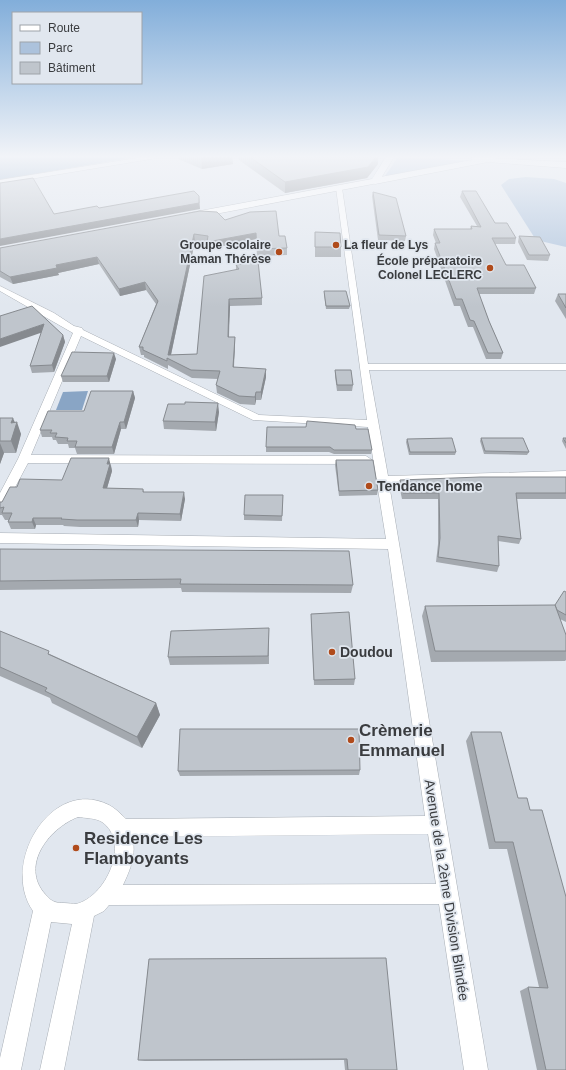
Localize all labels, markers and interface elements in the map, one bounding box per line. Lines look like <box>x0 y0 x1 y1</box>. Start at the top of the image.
legend <box>12 12 142 84</box>
text: Route <box>48 21 80 35</box>
text: Parc <box>48 41 73 55</box>
text: Bâtiment <box>48 61 96 75</box>
place label: Groupe scolaire Maman Thérèse <box>180 238 271 266</box>
place label: La fleur de Lys <box>344 238 429 252</box>
marker: La fleur de Lys <box>331 240 341 250</box>
marker: Groupe scolaire Maman Thérèse <box>274 247 284 257</box>
place label: École préparatoire Colonel LECLERC <box>377 253 482 282</box>
marker: École préparatoire Colonel LECLERC <box>485 263 495 273</box>
place label: Tendance home <box>377 478 483 494</box>
marker: Tendance home <box>364 481 374 491</box>
place label: Doudou <box>340 644 393 660</box>
marker: Doudou <box>327 647 337 657</box>
place label: Crèmerie Emmanuel <box>359 721 445 760</box>
marker: Crèmerie Emmanuel <box>346 735 356 745</box>
street label: Avenue de la 2ème Division Blindée <box>422 778 472 1002</box>
place label: Residence Les Flamboyants <box>84 829 203 868</box>
marker: Residence Les Flamboyants <box>71 843 81 853</box>

